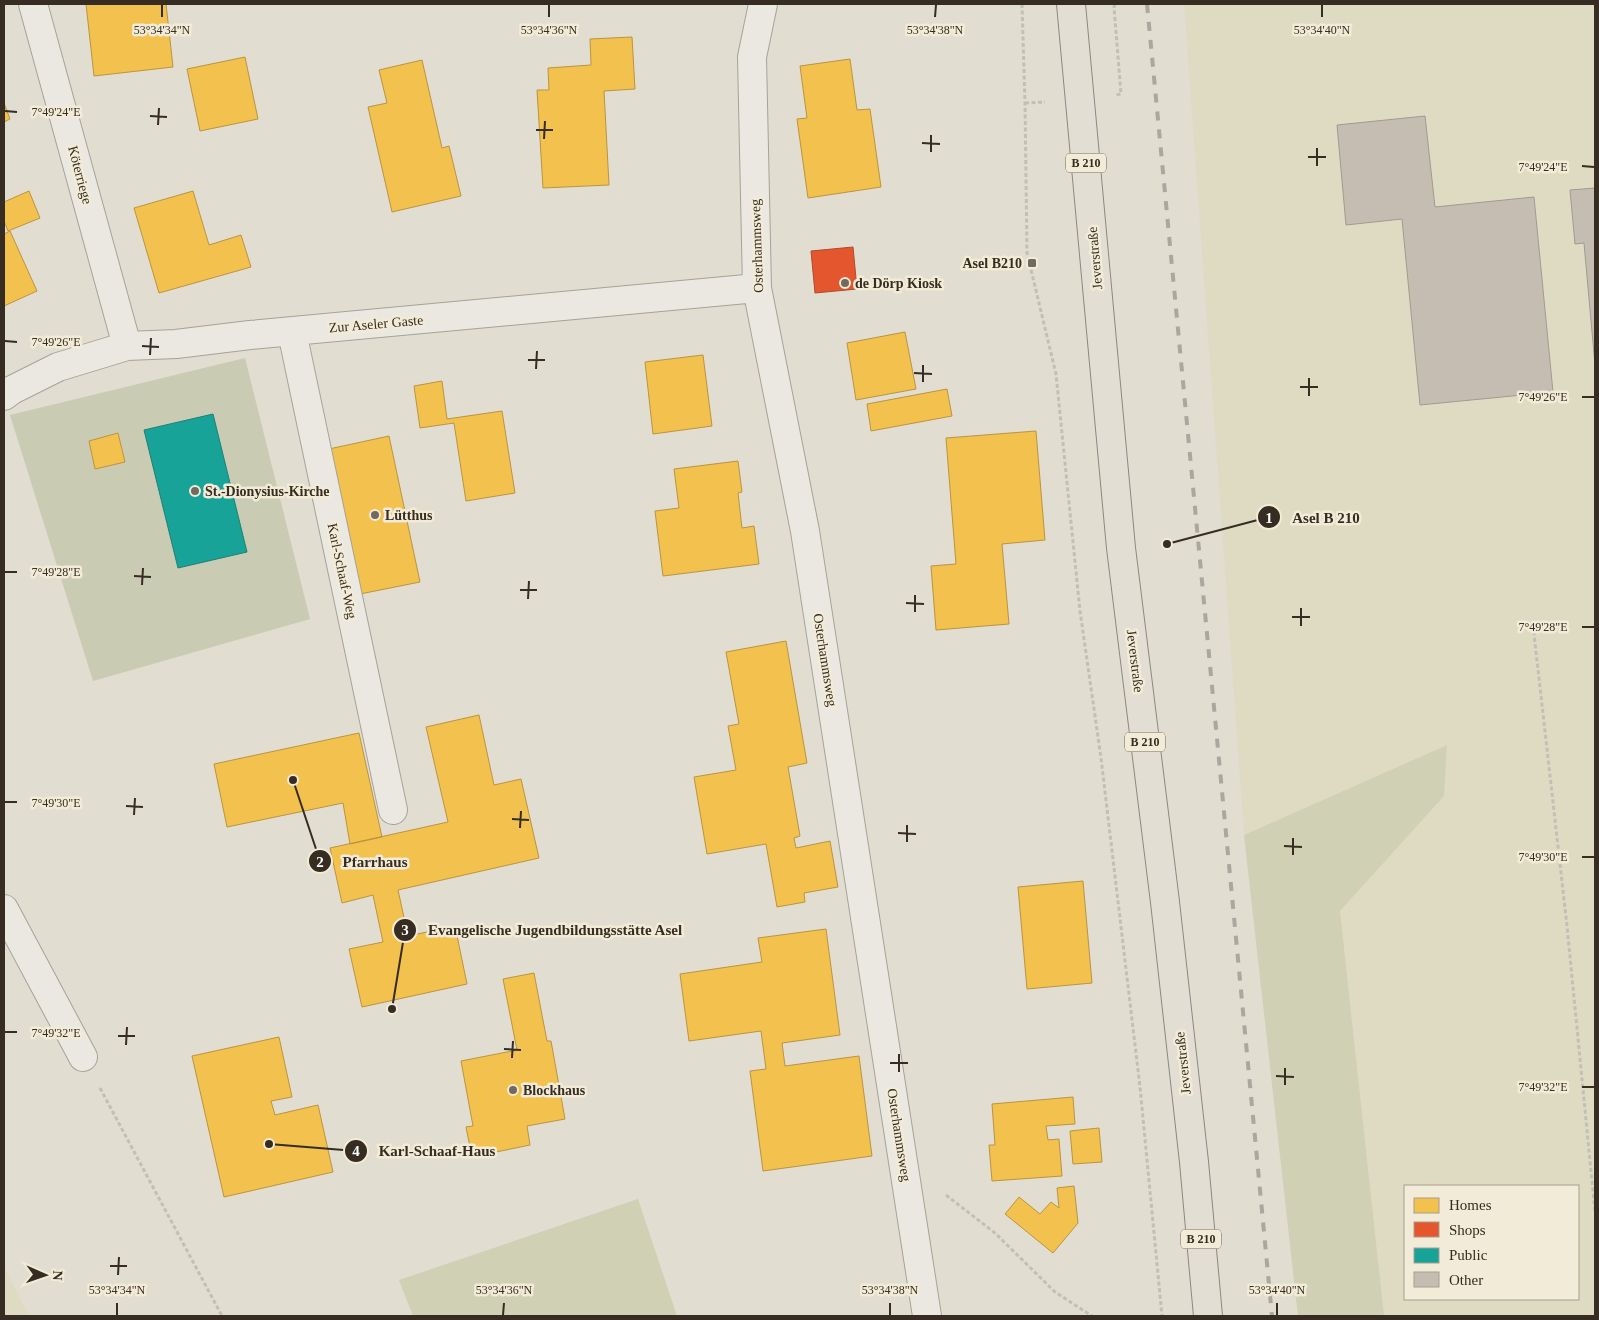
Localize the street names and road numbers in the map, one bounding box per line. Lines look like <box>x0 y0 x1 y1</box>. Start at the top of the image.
street label: Köterriege <box>65 144 95 206</box>
road number: B 210 <box>1066 154 1106 172</box>
street label: Osterhammsweg <box>748 199 766 293</box>
street label: Jeverstraße <box>1085 226 1105 290</box>
street label: Zur Aseler Gaste <box>328 312 424 336</box>
street label: Karl-Schaaf-Weg <box>325 522 359 620</box>
street label: Osterhammsweg <box>810 612 840 708</box>
street label: Jeverstraße <box>1124 629 1146 693</box>
road number: B 210 <box>1125 732 1165 752</box>
street label: Jeverstraße <box>1172 1031 1194 1095</box>
street label: Osterhammsweg <box>884 1087 914 1183</box>
road number: B 210 <box>1181 1230 1221 1248</box>

